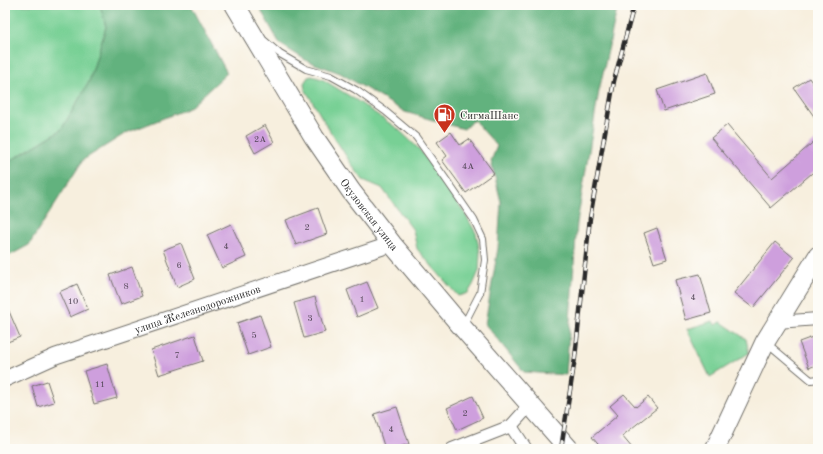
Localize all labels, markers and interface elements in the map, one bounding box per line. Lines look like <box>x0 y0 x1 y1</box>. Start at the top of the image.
fuel station icon: СигмаШанс <box>432 102 458 135</box>
place label: СигмаШанс <box>460 111 518 122</box>
house number: 2А <box>254 135 266 144</box>
house number: 4А <box>462 162 474 171</box>
street label: Окуловская улица <box>337 177 400 254</box>
house number: 2 <box>304 223 310 232</box>
house number: 4 <box>223 242 229 251</box>
house number: 6 <box>176 261 182 270</box>
house number: 8 <box>123 282 129 291</box>
street label: улица Железнодорожников <box>133 284 262 336</box>
house number: 4 <box>690 293 696 302</box>
house number: 1 <box>359 295 365 304</box>
house number: 10 <box>68 297 78 306</box>
house number: 3 <box>307 314 313 323</box>
house number: 5 <box>251 331 257 340</box>
house number: 7 <box>174 351 180 360</box>
house number: 11 <box>95 380 105 389</box>
house number: 2 <box>462 409 468 418</box>
house number: 4 <box>388 425 394 434</box>

